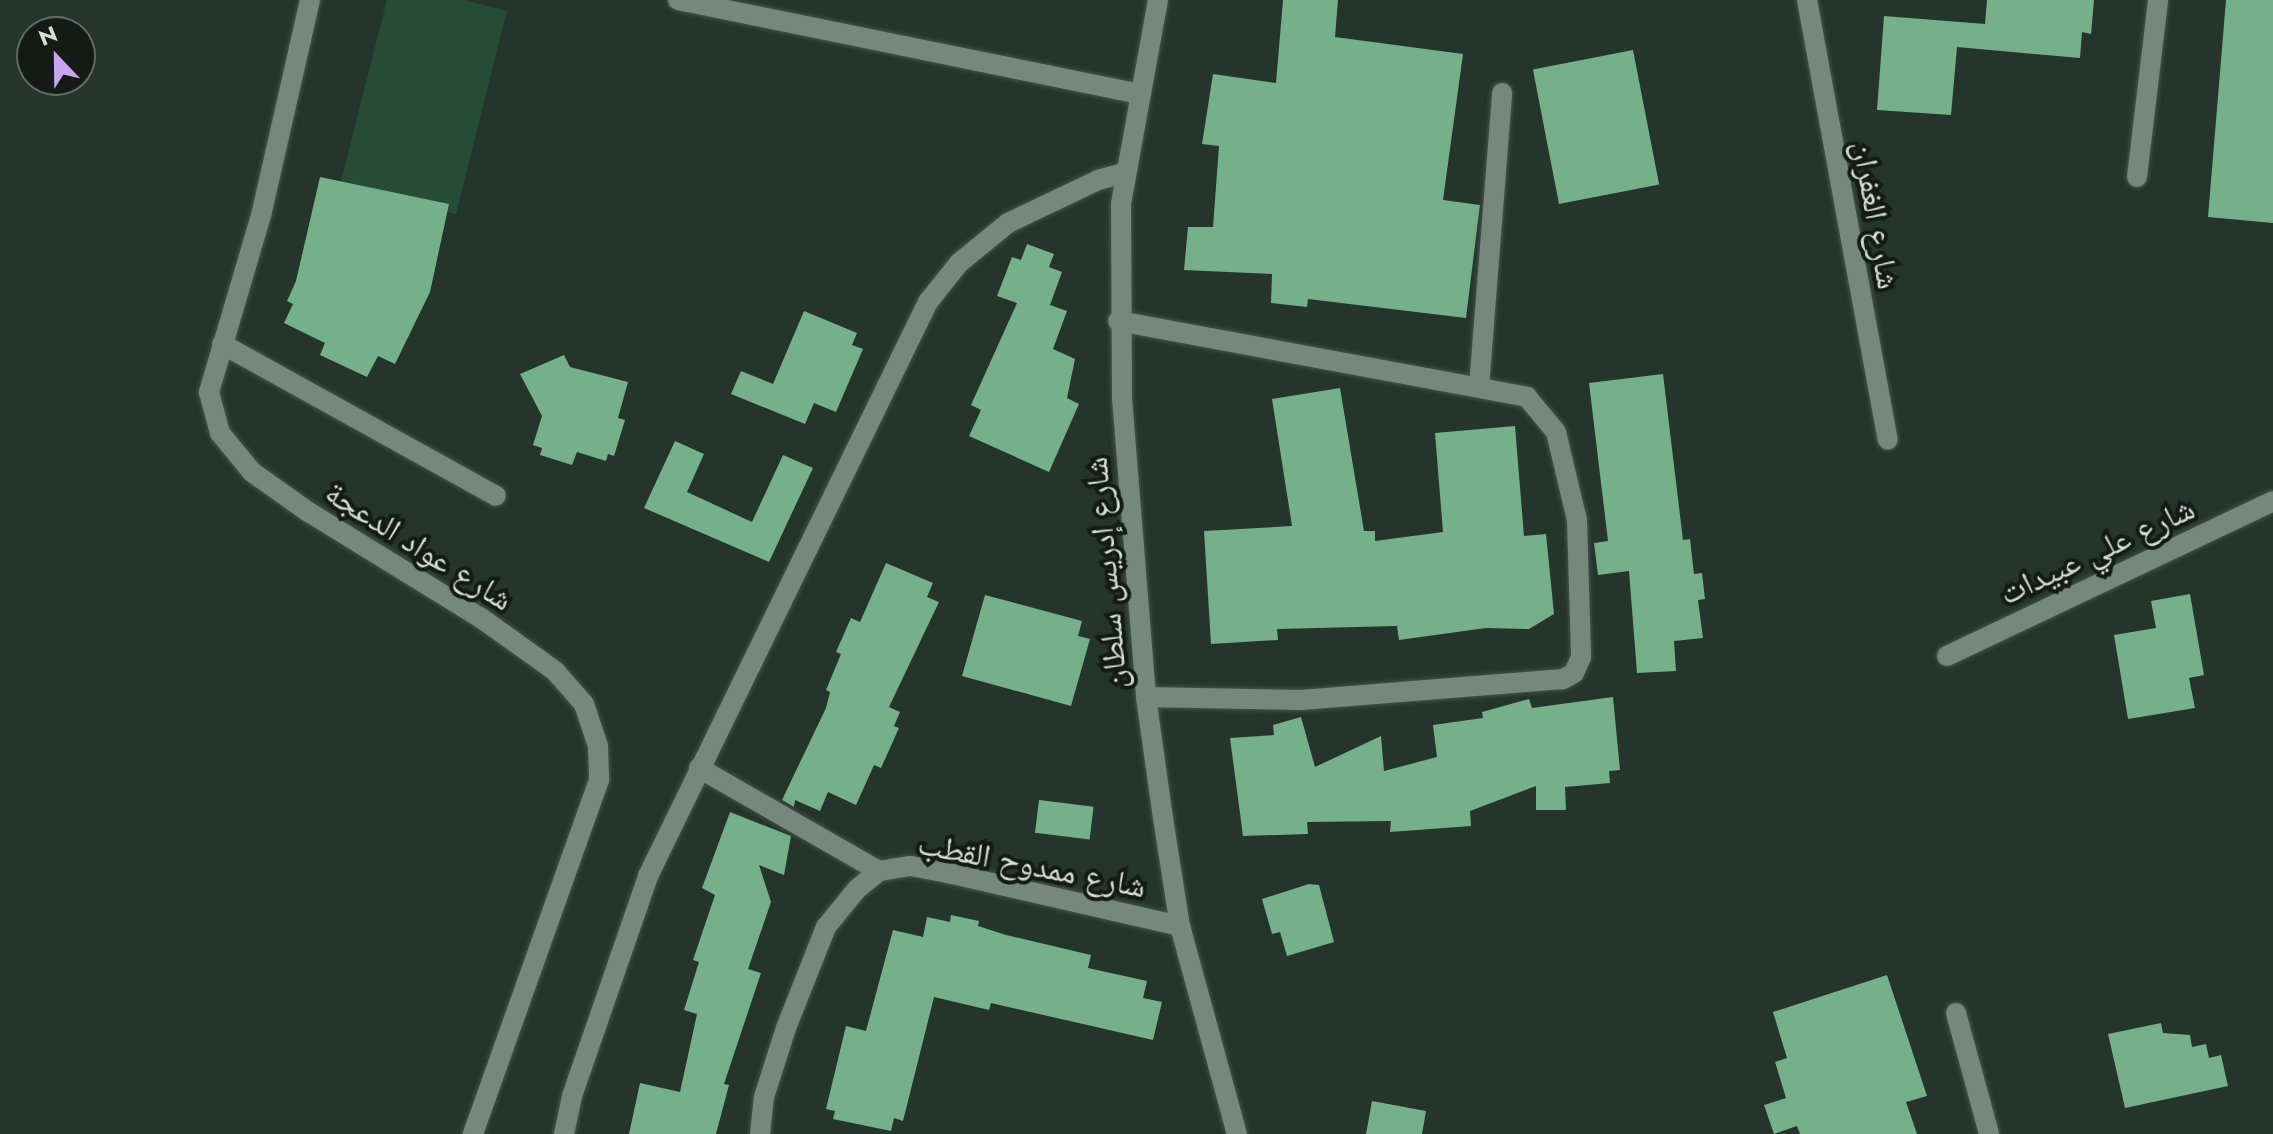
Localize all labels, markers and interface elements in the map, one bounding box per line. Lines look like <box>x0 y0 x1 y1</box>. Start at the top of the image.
north arrow <box>16 16 96 96</box>
text: N <box>34 17 62 54</box>
street label: شارع الغفران <box>1844 138 1908 292</box>
street label: شارع إدريس سلطان <box>1077 455 1135 691</box>
street label: شارع عواد الدعجة <box>318 473 520 619</box>
street label: شارع علي عبيدات <box>1993 489 2201 613</box>
street label: شارع ممدوح القطب <box>915 824 1149 906</box>

